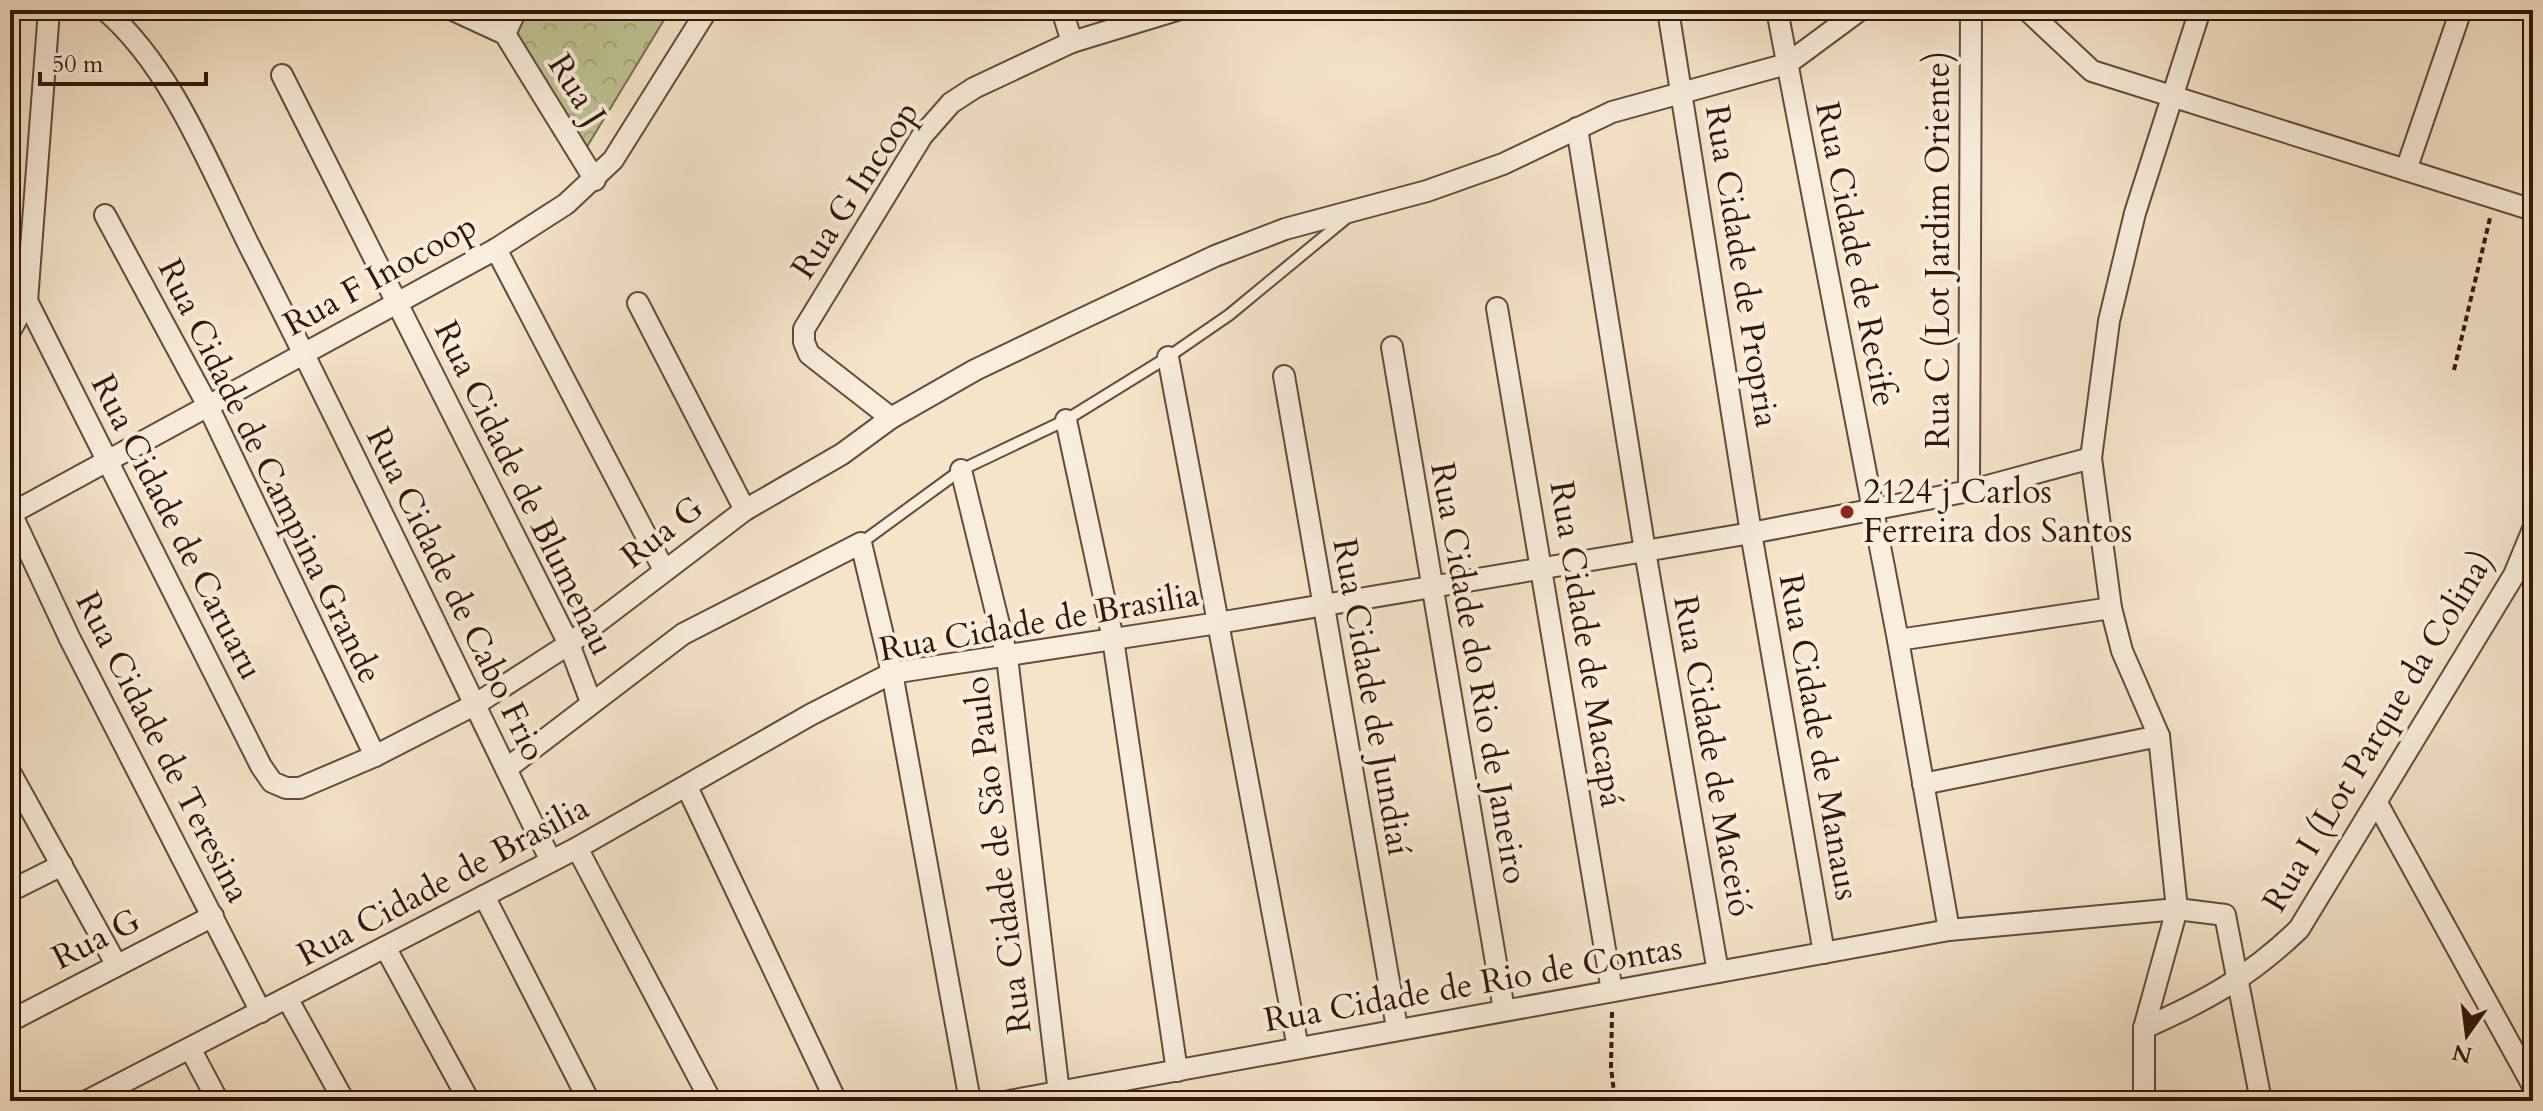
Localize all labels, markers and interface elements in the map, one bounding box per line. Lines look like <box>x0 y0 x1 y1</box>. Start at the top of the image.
scale bar <box>40 36 206 86</box>
street label: Rua J <box>537 45 617 135</box>
text: 50 m <box>52 48 104 81</box>
street label: Rua C (Lot Jardim Oriente) <box>1915 51 1961 449</box>
street label: Rua G Incoop <box>780 92 930 288</box>
street label: Rua Cidade de Recife <box>1804 98 1908 410</box>
street label: Rua Cidade de Propria <box>1694 102 1790 431</box>
street label: Rua F Inocoop <box>275 203 485 347</box>
street label: Rua Cidade de Campina Grande <box>147 251 393 691</box>
street label: Rua Cidade de Blumenau <box>423 313 625 663</box>
street label: Rua Cidade de Caruaru <box>80 366 274 688</box>
street label: Rua Cidade de Cabo Frio <box>355 419 557 769</box>
street label: Rua Cidade do Rio de Janeiro <box>1419 459 1539 887</box>
place label: 2124 j Carlos Ferreira dos Santos <box>1863 469 2132 554</box>
street label: Rua Cidade de Macapá <box>1539 478 1636 811</box>
street label: Rua G <box>611 485 713 579</box>
marker: 2124 j Carlos Ferreira dos Santos <box>1838 503 1856 521</box>
street label: Rua Cidade de Jundiaí <box>1321 535 1423 859</box>
street label: Rua I (Lot Parque da Colina) <box>2252 542 2504 920</box>
street label: Rua Cidade de Manaus <box>1768 570 1870 904</box>
street label: Rua Cidade de Brasilia <box>876 571 1203 673</box>
street label: Rua Cidade de Teresina <box>65 584 261 910</box>
street label: Rua Cidade de Maceió <box>1662 592 1764 920</box>
street label: Rua Cidade de São Paulo <box>953 674 1043 1036</box>
street label: Rua Cidade de Brasilia <box>289 785 597 977</box>
street label: Rua G <box>44 897 148 981</box>
street label: Rua Cidade de Rio de Contas <box>1260 925 1686 1043</box>
north arrow <box>2427 995 2507 1075</box>
text: N <box>2450 1037 2475 1070</box>

